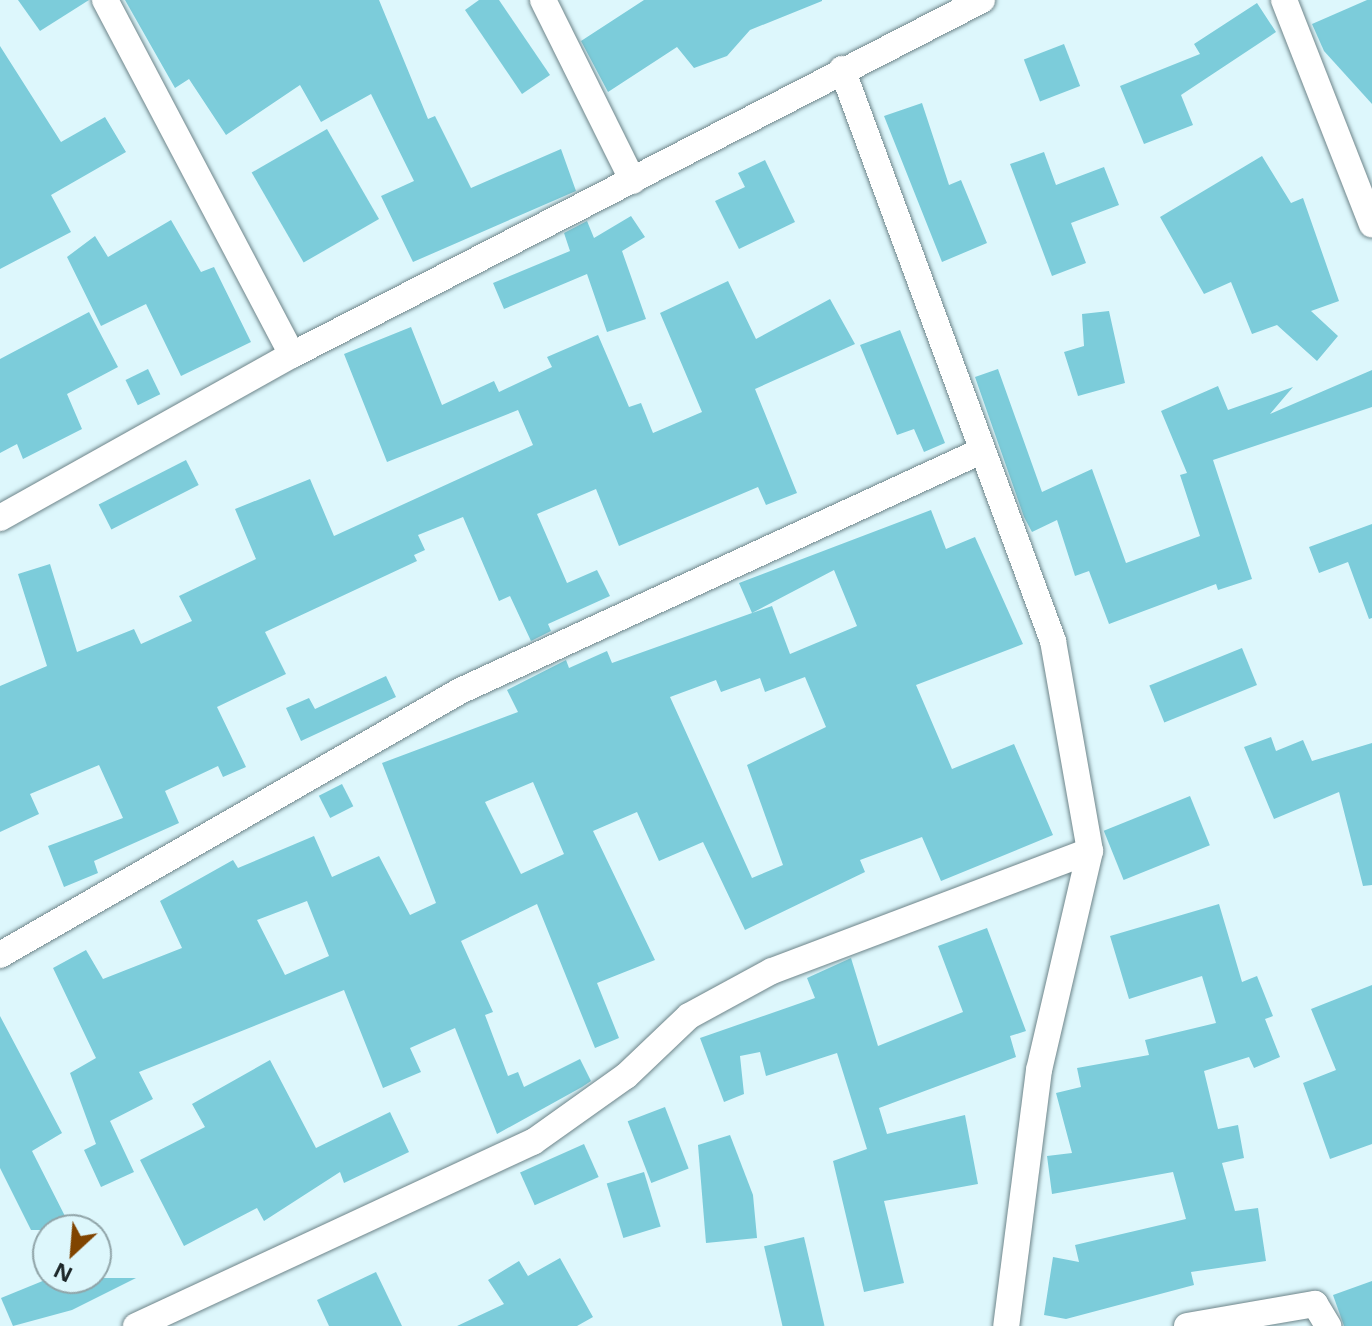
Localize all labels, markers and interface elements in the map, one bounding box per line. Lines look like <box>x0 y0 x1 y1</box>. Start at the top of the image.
north arrow <box>32 1214 112 1294</box>
text: N <box>48 1256 77 1291</box>

